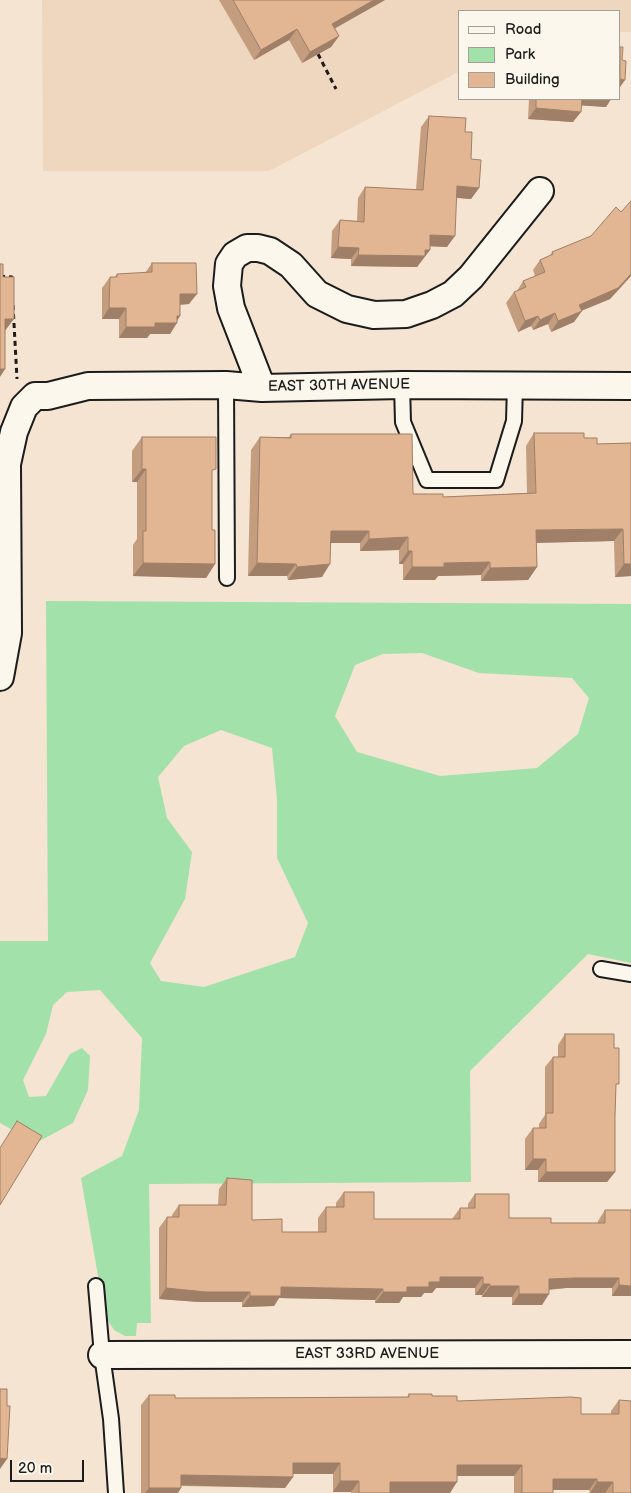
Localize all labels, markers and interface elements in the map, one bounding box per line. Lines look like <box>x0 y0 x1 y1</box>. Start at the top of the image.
legend <box>458 10 621 100</box>
text: Road <box>505 20 541 39</box>
text: Park <box>505 45 535 64</box>
text: Building <box>505 70 560 89</box>
street label: EAST 30TH AVENUE <box>268 376 410 396</box>
street label: EAST 33RD AVENUE <box>295 1345 439 1363</box>
scale bar <box>12 1450 86 1482</box>
text: 20 m <box>18 1459 52 1478</box>

